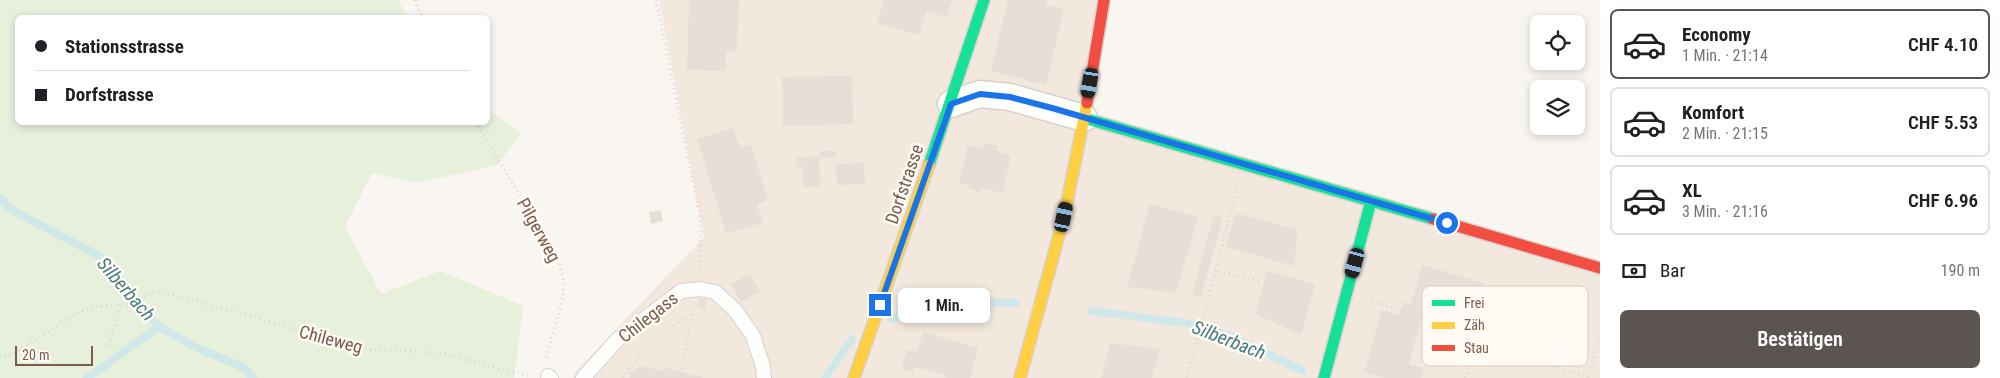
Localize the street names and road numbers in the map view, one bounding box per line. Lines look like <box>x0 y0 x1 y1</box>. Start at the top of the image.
street label: Dorfstrasse <box>881 141 927 227</box>
street label: Pilgerweg <box>513 194 565 266</box>
street label: Chilegass <box>614 287 682 347</box>
street label: Chileweg <box>297 320 365 358</box>

